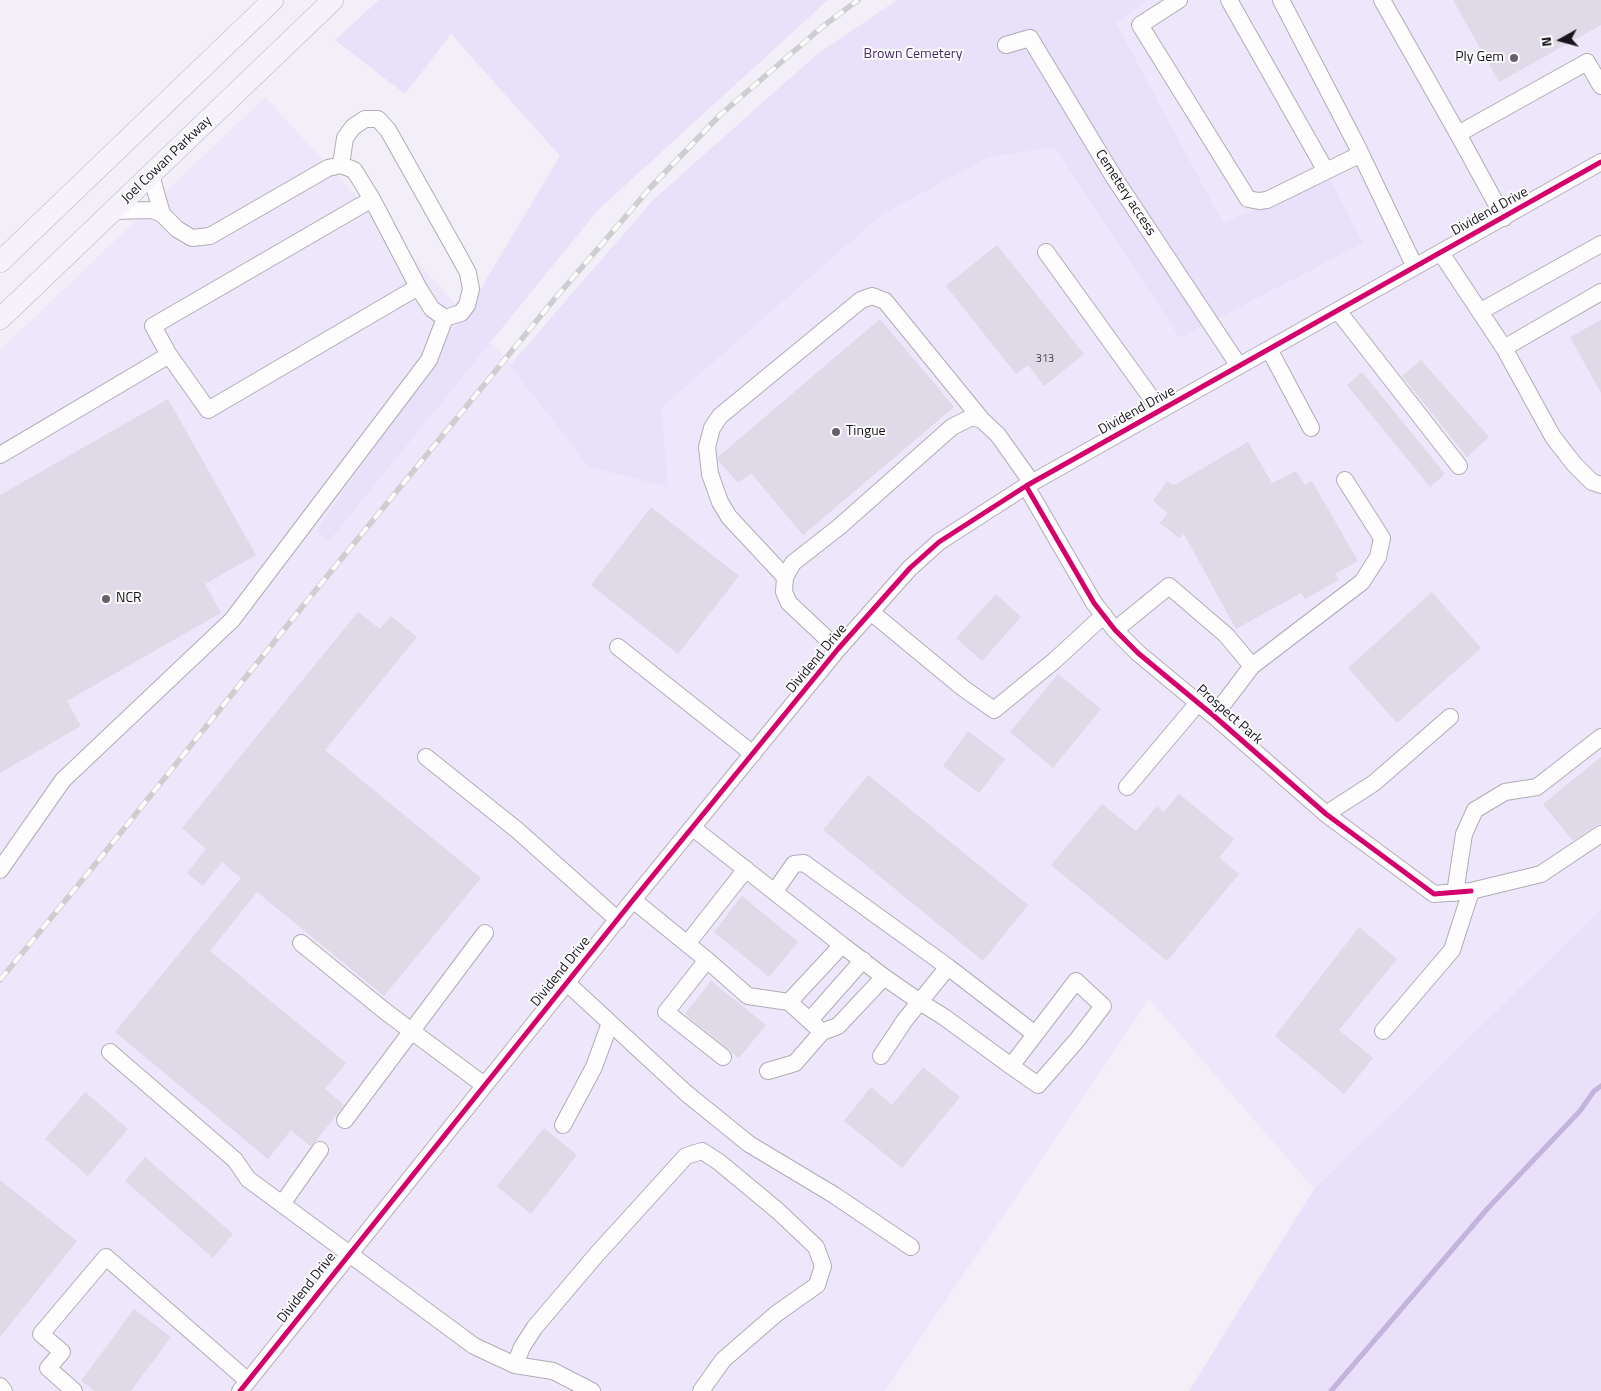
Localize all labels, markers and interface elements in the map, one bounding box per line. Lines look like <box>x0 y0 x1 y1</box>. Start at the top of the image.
north arrow <box>1536 15 1586 65</box>
text: N <box>1535 36 1557 48</box>
park label: Brown Cemetery <box>864 47 962 63</box>
place label: Ply Gem <box>1455 50 1504 66</box>
marker: Ply Gem <box>1508 52 1520 64</box>
street label: Joel Cowan Parkway <box>118 113 216 207</box>
street label: Cemetery access <box>1091 147 1159 239</box>
street label: Dividend Drive <box>1449 184 1531 240</box>
house number: 313 <box>1036 352 1054 366</box>
street label: Dividend Drive <box>1096 383 1178 439</box>
place label: Tingue <box>846 424 886 440</box>
marker: Tingue <box>830 426 842 438</box>
place label: NCR <box>116 591 142 607</box>
marker: NCR <box>100 593 112 605</box>
street label: Dividend Drive <box>783 621 851 697</box>
street label: Prospect Park <box>1192 682 1266 748</box>
street label: Dividend Drive <box>528 934 594 1010</box>
street label: Dividend Drive <box>274 1249 340 1327</box>

